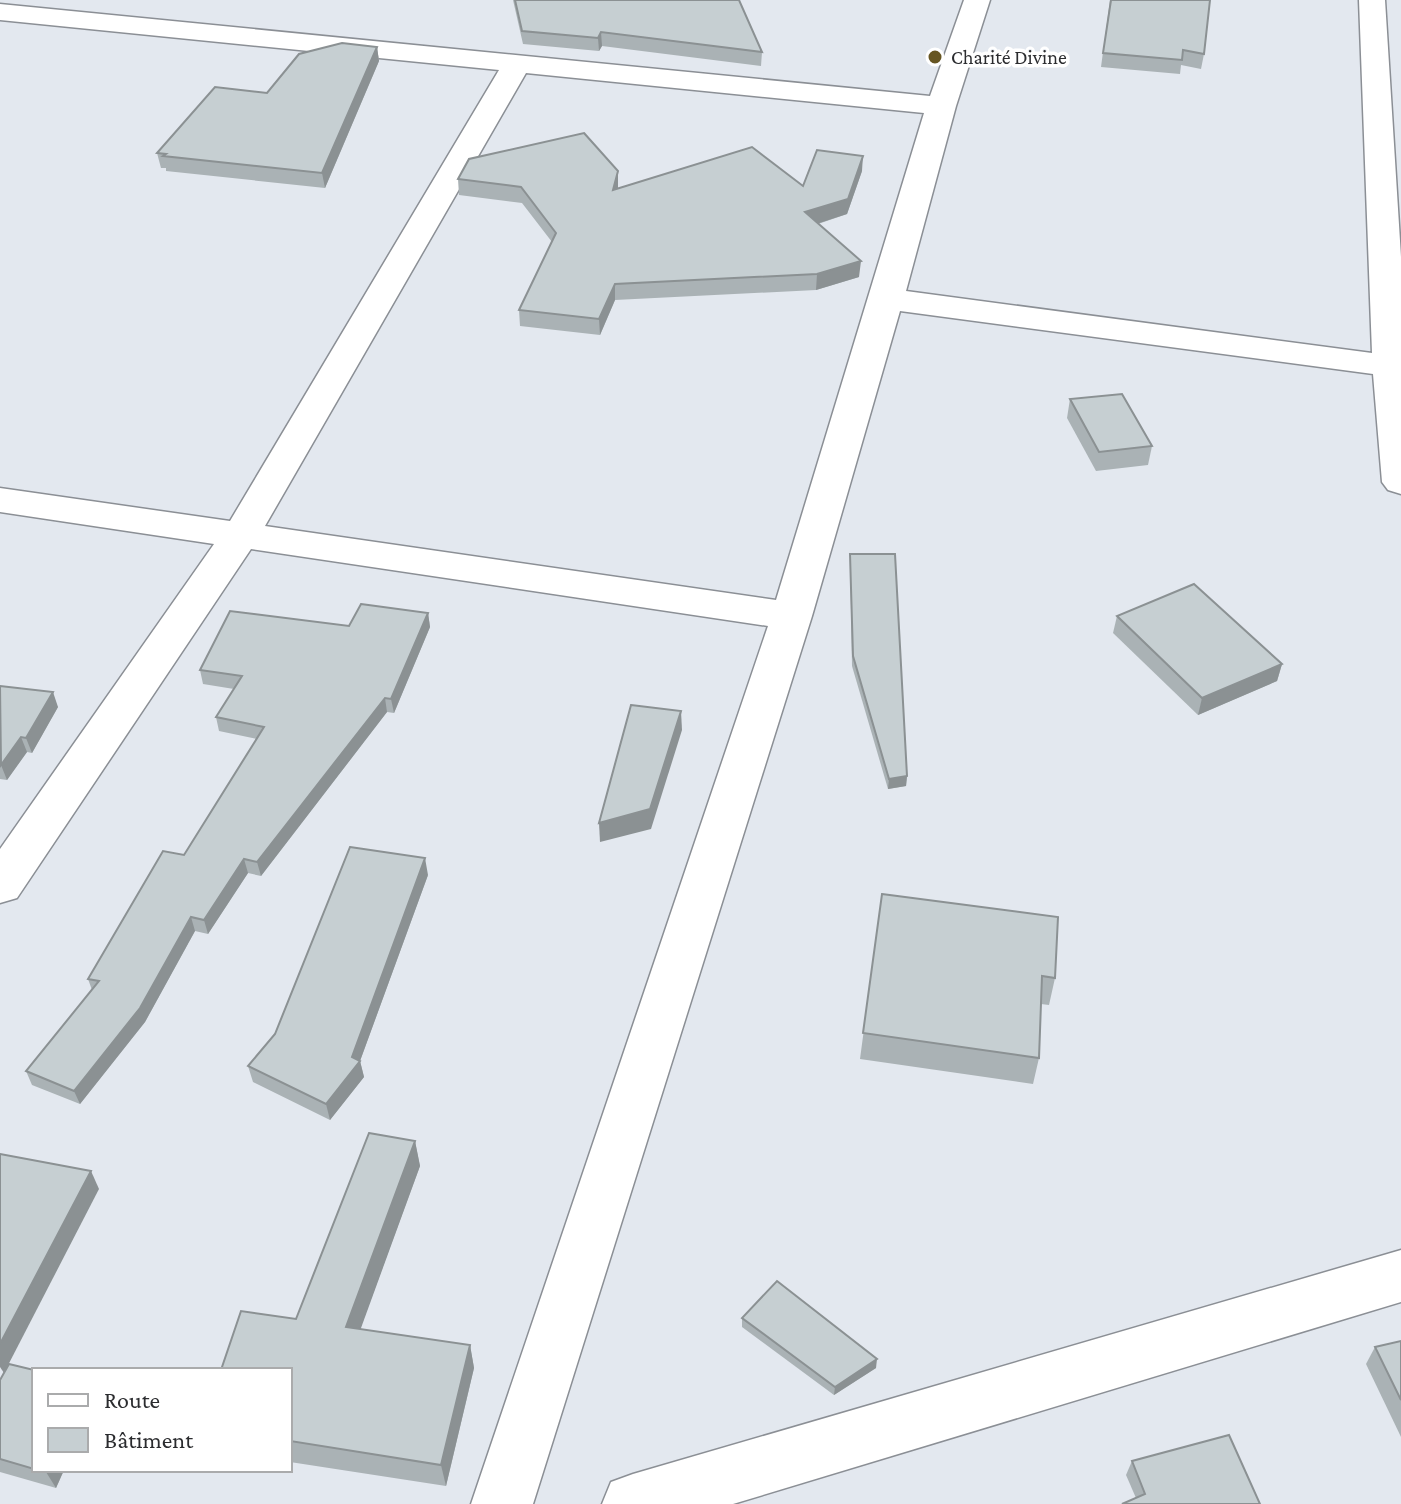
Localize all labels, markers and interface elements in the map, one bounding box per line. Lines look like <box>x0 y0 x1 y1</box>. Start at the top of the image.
place label: Charité Divine <box>951 46 1067 68</box>
marker: Charité Divine <box>926 48 944 66</box>
legend <box>32 1368 292 1472</box>
text: Route <box>104 1386 160 1413</box>
text: Bâtiment <box>104 1426 194 1453</box>

